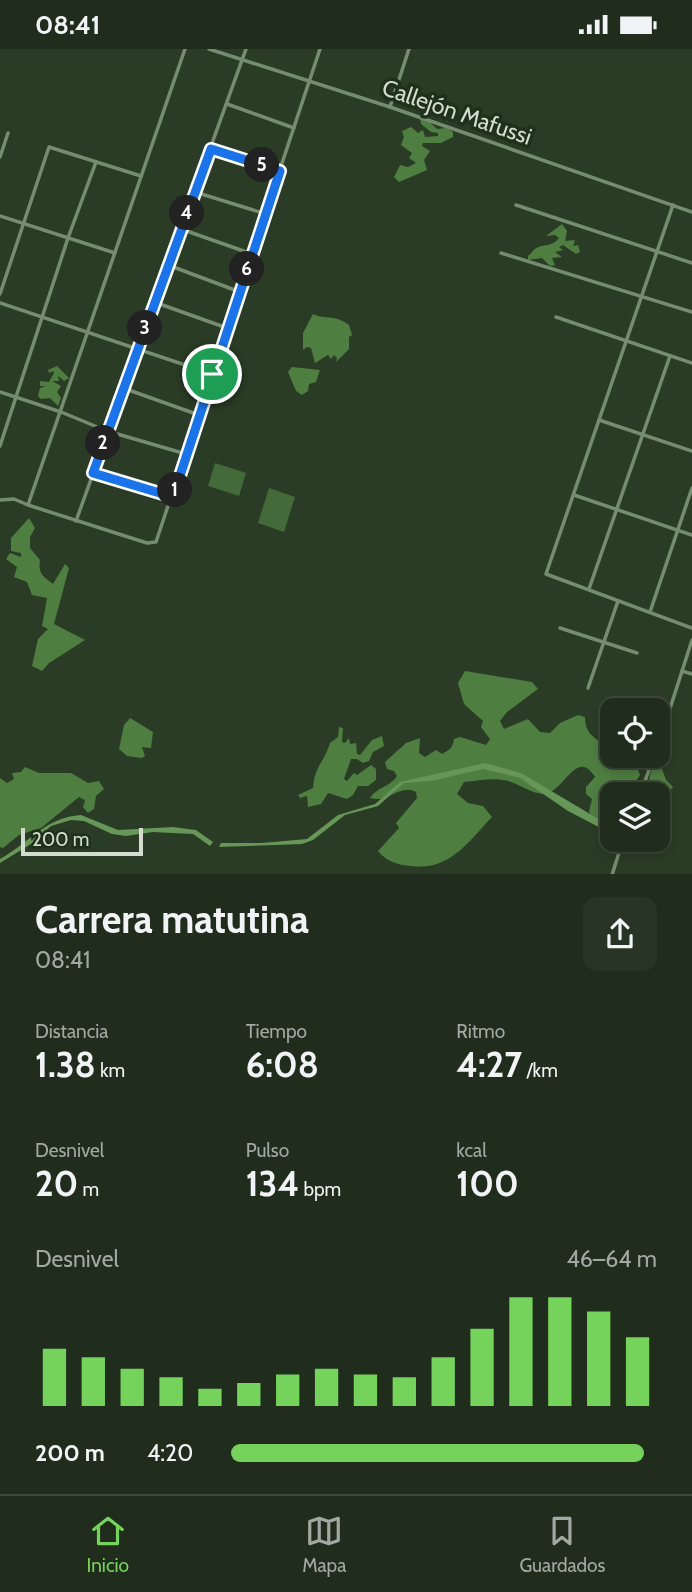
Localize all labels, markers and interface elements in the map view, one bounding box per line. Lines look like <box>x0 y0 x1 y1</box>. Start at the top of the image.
text: 08:41 <box>35 9 100 41</box>
street label: Callejón Mafussi <box>379 73 535 151</box>
pin: 5 <box>244 148 280 183</box>
text: 5 <box>256 153 267 176</box>
pin: 4 <box>170 195 204 231</box>
text: 4 <box>181 201 192 224</box>
pin: 6 <box>230 251 264 287</box>
text: 6 <box>241 257 252 280</box>
pin: 3 <box>128 311 162 345</box>
text: 3 <box>139 316 150 339</box>
pin <box>182 344 242 404</box>
icon: arrive <box>193 355 231 393</box>
pin: 2 <box>86 425 120 461</box>
text: 2 <box>97 431 108 454</box>
pin: 1 <box>158 473 192 507</box>
text: 1 <box>171 478 178 501</box>
map controls <box>600 698 670 852</box>
button: locate <box>600 698 670 768</box>
button: layers <box>600 782 670 852</box>
scale bar <box>21 825 144 857</box>
text: 200 m <box>32 828 89 851</box>
text: Carrera matutina <box>35 896 309 943</box>
button: share <box>583 897 657 971</box>
text: 08:41 <box>35 946 91 974</box>
text: Distancia <box>35 1020 109 1043</box>
text: Tiempo <box>246 1020 307 1043</box>
text: Ritmo <box>456 1020 505 1043</box>
text: 1.38 <box>35 1043 96 1086</box>
text: 6:08 <box>246 1043 319 1086</box>
text: 4:27 <box>456 1043 522 1086</box>
text: km <box>96 1059 125 1082</box>
text: /km <box>522 1059 558 1082</box>
text: Desnivel <box>35 1139 104 1162</box>
text: Pulso <box>246 1139 289 1162</box>
text: kcal <box>456 1139 487 1162</box>
text: 20 <box>35 1162 78 1205</box>
text: 134 <box>246 1162 299 1205</box>
text: 100 <box>456 1162 519 1205</box>
text: m <box>78 1178 99 1201</box>
text: bpm <box>299 1178 341 1201</box>
text: Desnivel <box>35 1245 119 1273</box>
text: 46–64 m <box>566 1245 657 1273</box>
text: 200 m <box>35 1439 105 1467</box>
text: 4:20 <box>147 1439 193 1467</box>
tab: Inicio <box>87 1512 129 1577</box>
tab: Mapa <box>302 1512 346 1577</box>
tab: Guardados <box>519 1512 605 1577</box>

